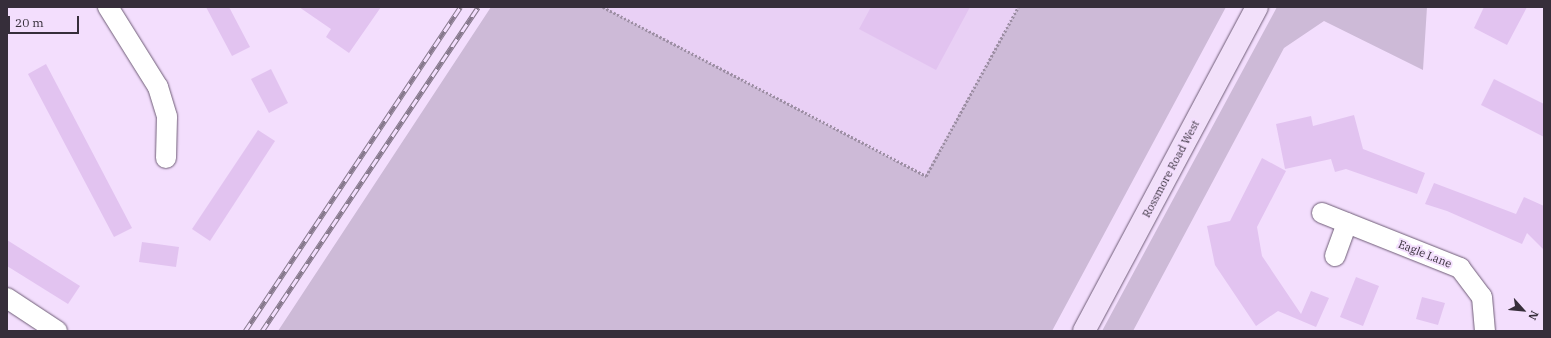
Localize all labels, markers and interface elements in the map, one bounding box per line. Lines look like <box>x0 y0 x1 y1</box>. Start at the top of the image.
scale bar <box>10 8 81 34</box>
text: 20 m <box>15 15 44 30</box>
street label: Rossmore Road West <box>1140 118 1202 220</box>
street label: Eagle Lane <box>1396 237 1454 271</box>
north arrow <box>1503 290 1543 330</box>
text: N <box>1525 308 1542 322</box>

